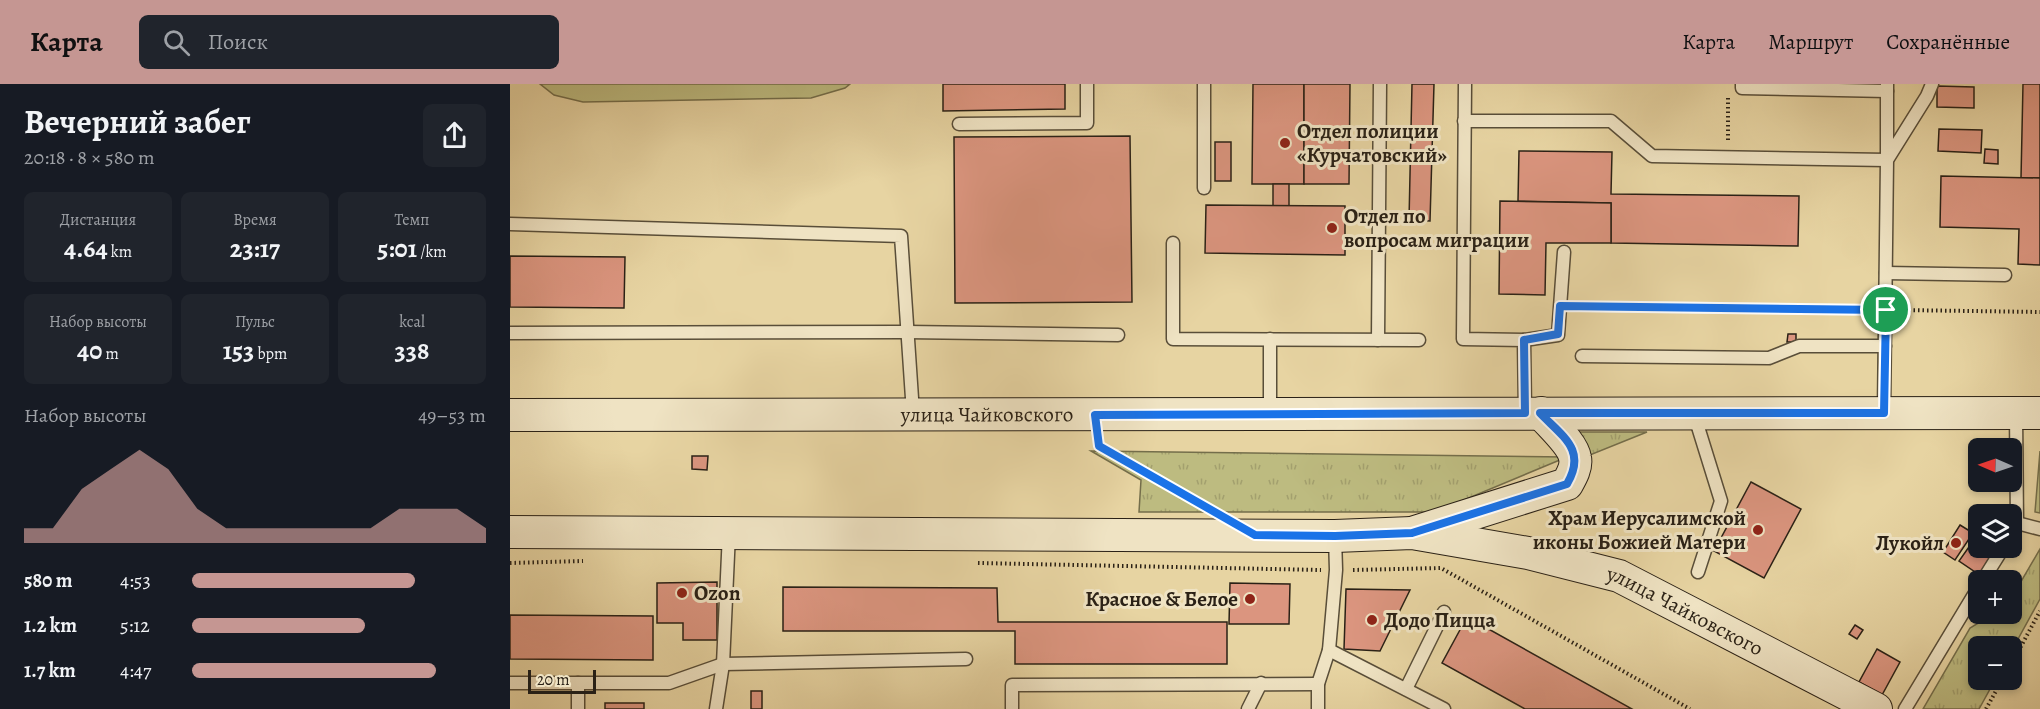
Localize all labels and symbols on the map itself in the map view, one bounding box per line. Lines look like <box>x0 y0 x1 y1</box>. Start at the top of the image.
place label: Отдел полиции «Курчатовский» <box>1297 117 1447 169</box>
marker: Отдел полиции «Курчатовский» <box>1278 136 1292 150</box>
place label: Отдел по вопросам миграции <box>1344 202 1529 254</box>
marker: Отдел по вопросам миграции <box>1325 221 1339 235</box>
pin <box>1860 284 1911 335</box>
street label: улица Чайковского <box>900 400 1073 428</box>
north arrow <box>1968 438 2022 492</box>
place label: Храм Иерусалимской иконы Божией Матери <box>1533 504 1746 556</box>
marker: Храм Иерусалимской иконы Божией Матери <box>1751 523 1765 537</box>
place label: Лукойл <box>1876 529 1944 557</box>
marker: Лукойл <box>1949 536 1963 550</box>
street label: улица Чайковского <box>1603 559 1768 662</box>
place label: Ozon <box>694 579 741 607</box>
place label: Красное & Белое <box>1085 585 1238 613</box>
marker: Ozon <box>675 586 689 600</box>
marker: Красное & Белое <box>1243 592 1257 606</box>
place label: Додо Пицца <box>1384 606 1496 634</box>
marker: Додо Пицца <box>1365 613 1379 627</box>
scale bar <box>528 667 596 694</box>

